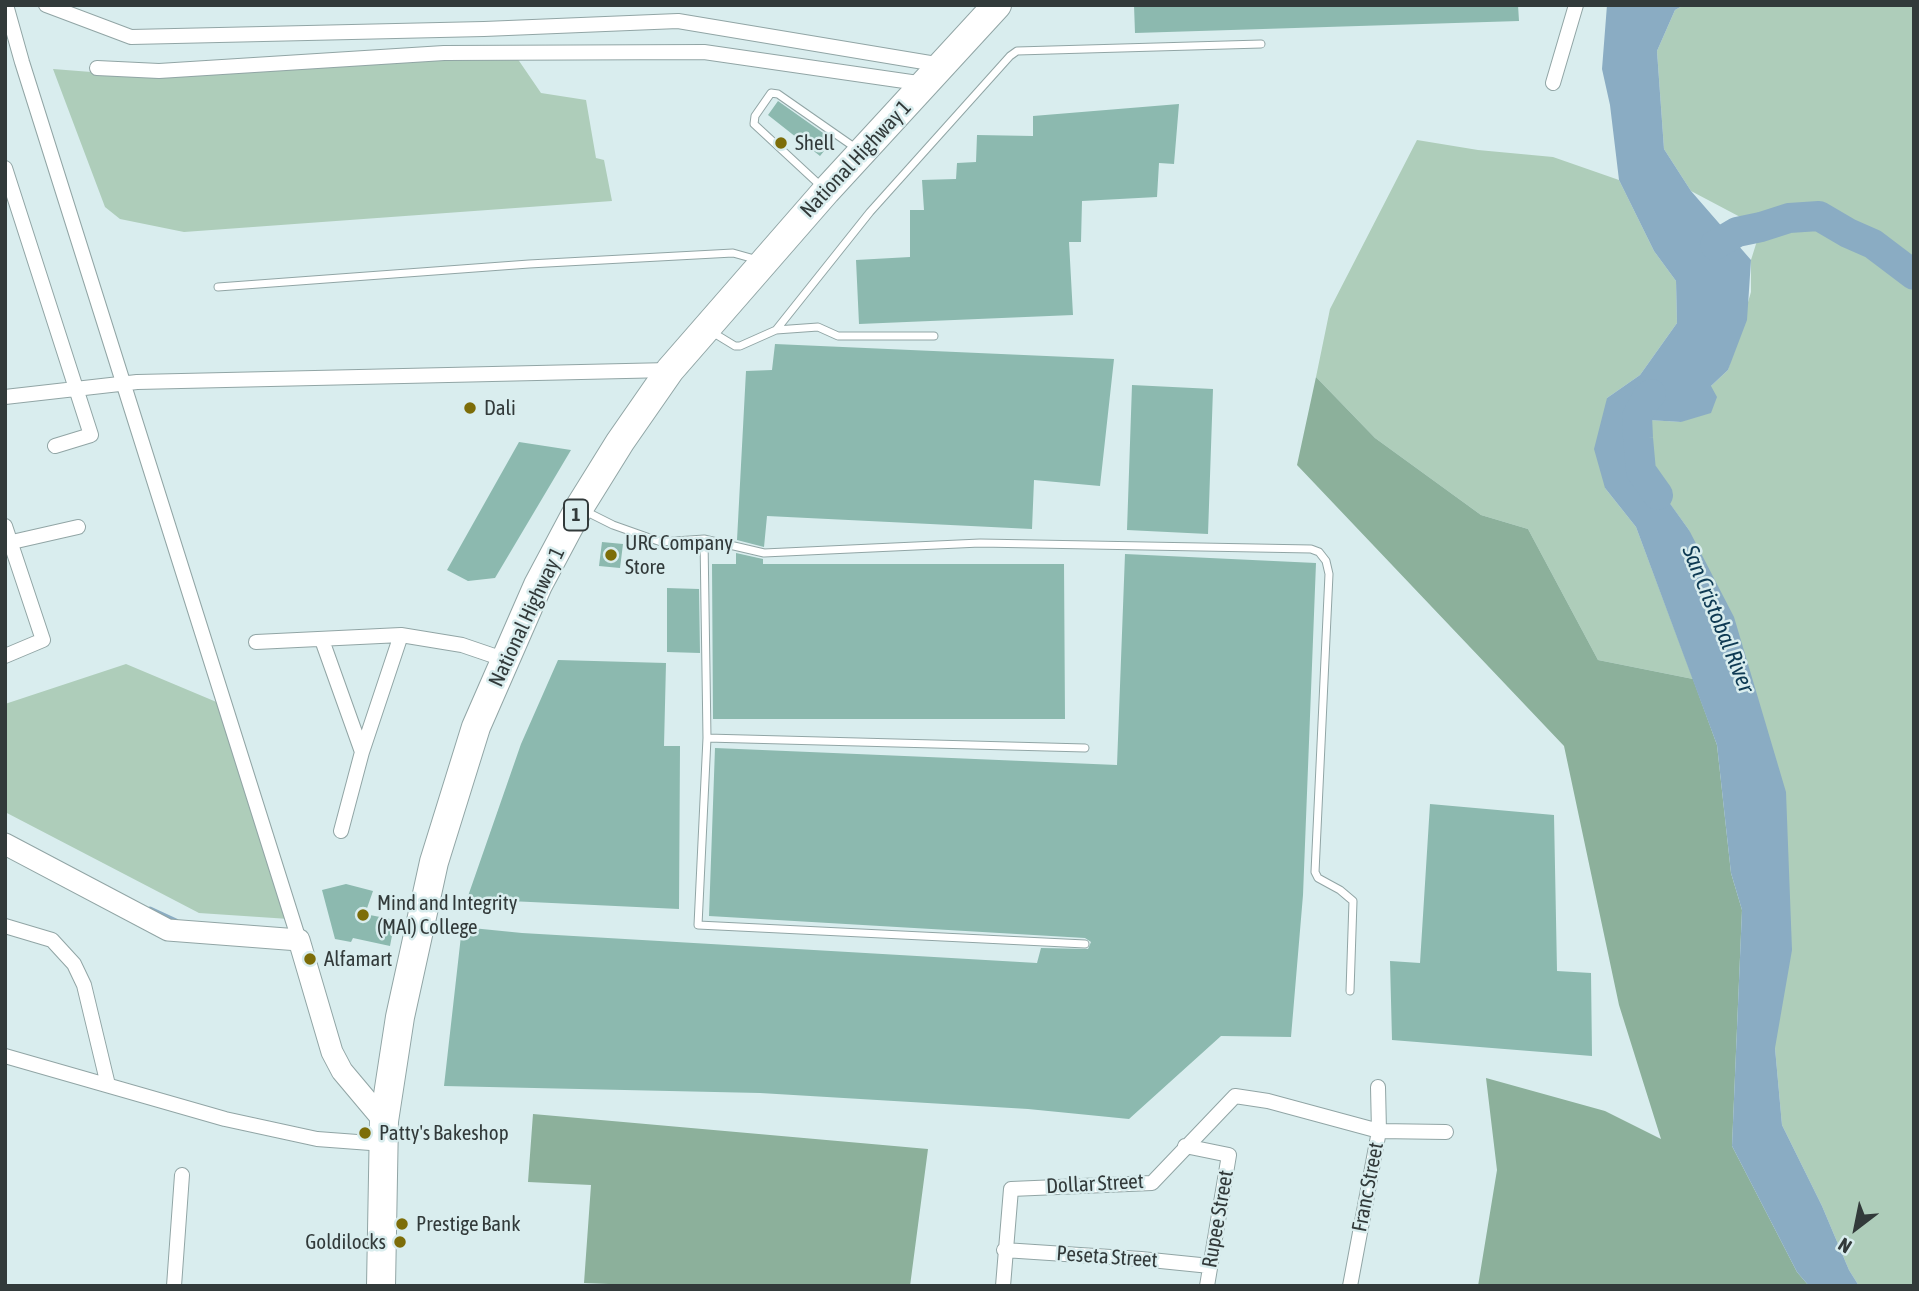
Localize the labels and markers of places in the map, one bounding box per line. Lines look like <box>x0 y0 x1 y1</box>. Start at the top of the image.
place label: Shell <box>795 130 835 156</box>
marker: Shell <box>773 135 789 151</box>
place label: Dali <box>484 395 516 421</box>
marker: Dali <box>462 400 478 416</box>
place label: URC Company Store <box>625 530 733 580</box>
marker: URC Company Store <box>603 547 619 563</box>
place label: Mind and Integrity (MAI) College <box>377 890 517 940</box>
marker: Mind and Integrity (MAI) College <box>355 907 371 923</box>
place label: Alfamart <box>324 946 392 972</box>
marker: Alfamart <box>302 951 318 967</box>
place label: Patty's Bakeshop <box>379 1120 509 1146</box>
marker: Patty's Bakeshop <box>357 1125 373 1141</box>
place label: Prestige Bank <box>416 1211 520 1237</box>
marker: Prestige Bank <box>394 1216 410 1232</box>
place label: Goldilocks <box>305 1229 386 1255</box>
marker: Goldilocks <box>392 1234 408 1250</box>

